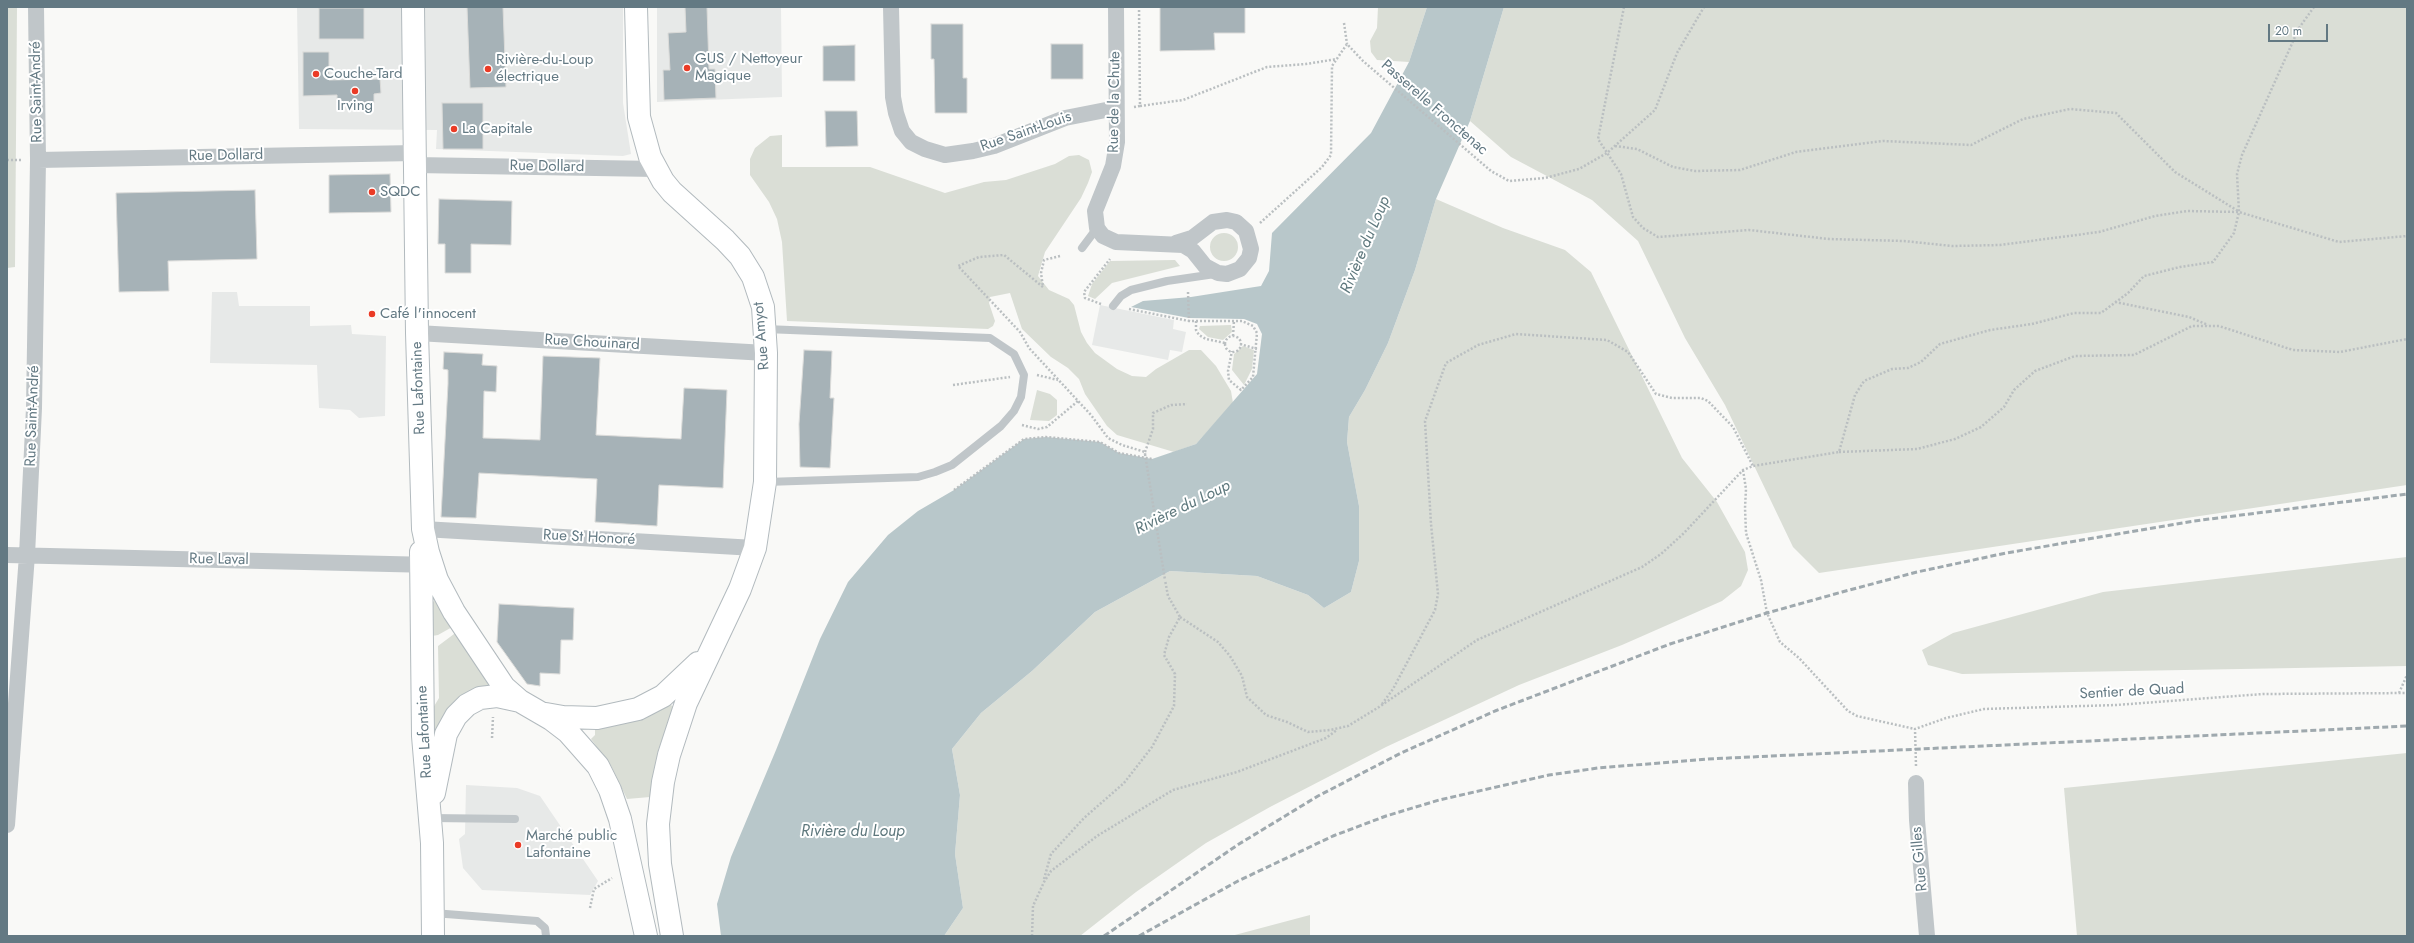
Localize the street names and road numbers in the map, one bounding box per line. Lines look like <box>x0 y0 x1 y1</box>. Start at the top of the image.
street label: Rue Saint-André <box>27 41 47 143</box>
street label: Rue de la Chute <box>1105 51 1125 153</box>
street label: Passerelle Fronctenac <box>1377 57 1491 159</box>
street label: Rue Saint-Louis <box>978 108 1074 156</box>
street label: Rue Dollard <box>188 146 264 166</box>
street label: Rue Dollard <box>509 157 585 177</box>
street label: Rue Amyot <box>750 301 774 371</box>
street label: Rue Chouinard <box>544 332 640 354</box>
street label: Rue Lafontaine <box>408 341 430 435</box>
street label: Rue Saint-André <box>22 365 44 467</box>
street label: Rue St Honoré <box>542 527 636 549</box>
street label: Rue Laval <box>189 550 249 570</box>
street label: Sentier de Quad <box>2079 680 2185 704</box>
street label: Rue Lafontaine <box>414 685 436 779</box>
street label: Rue Gilles <box>1908 826 1932 892</box>

